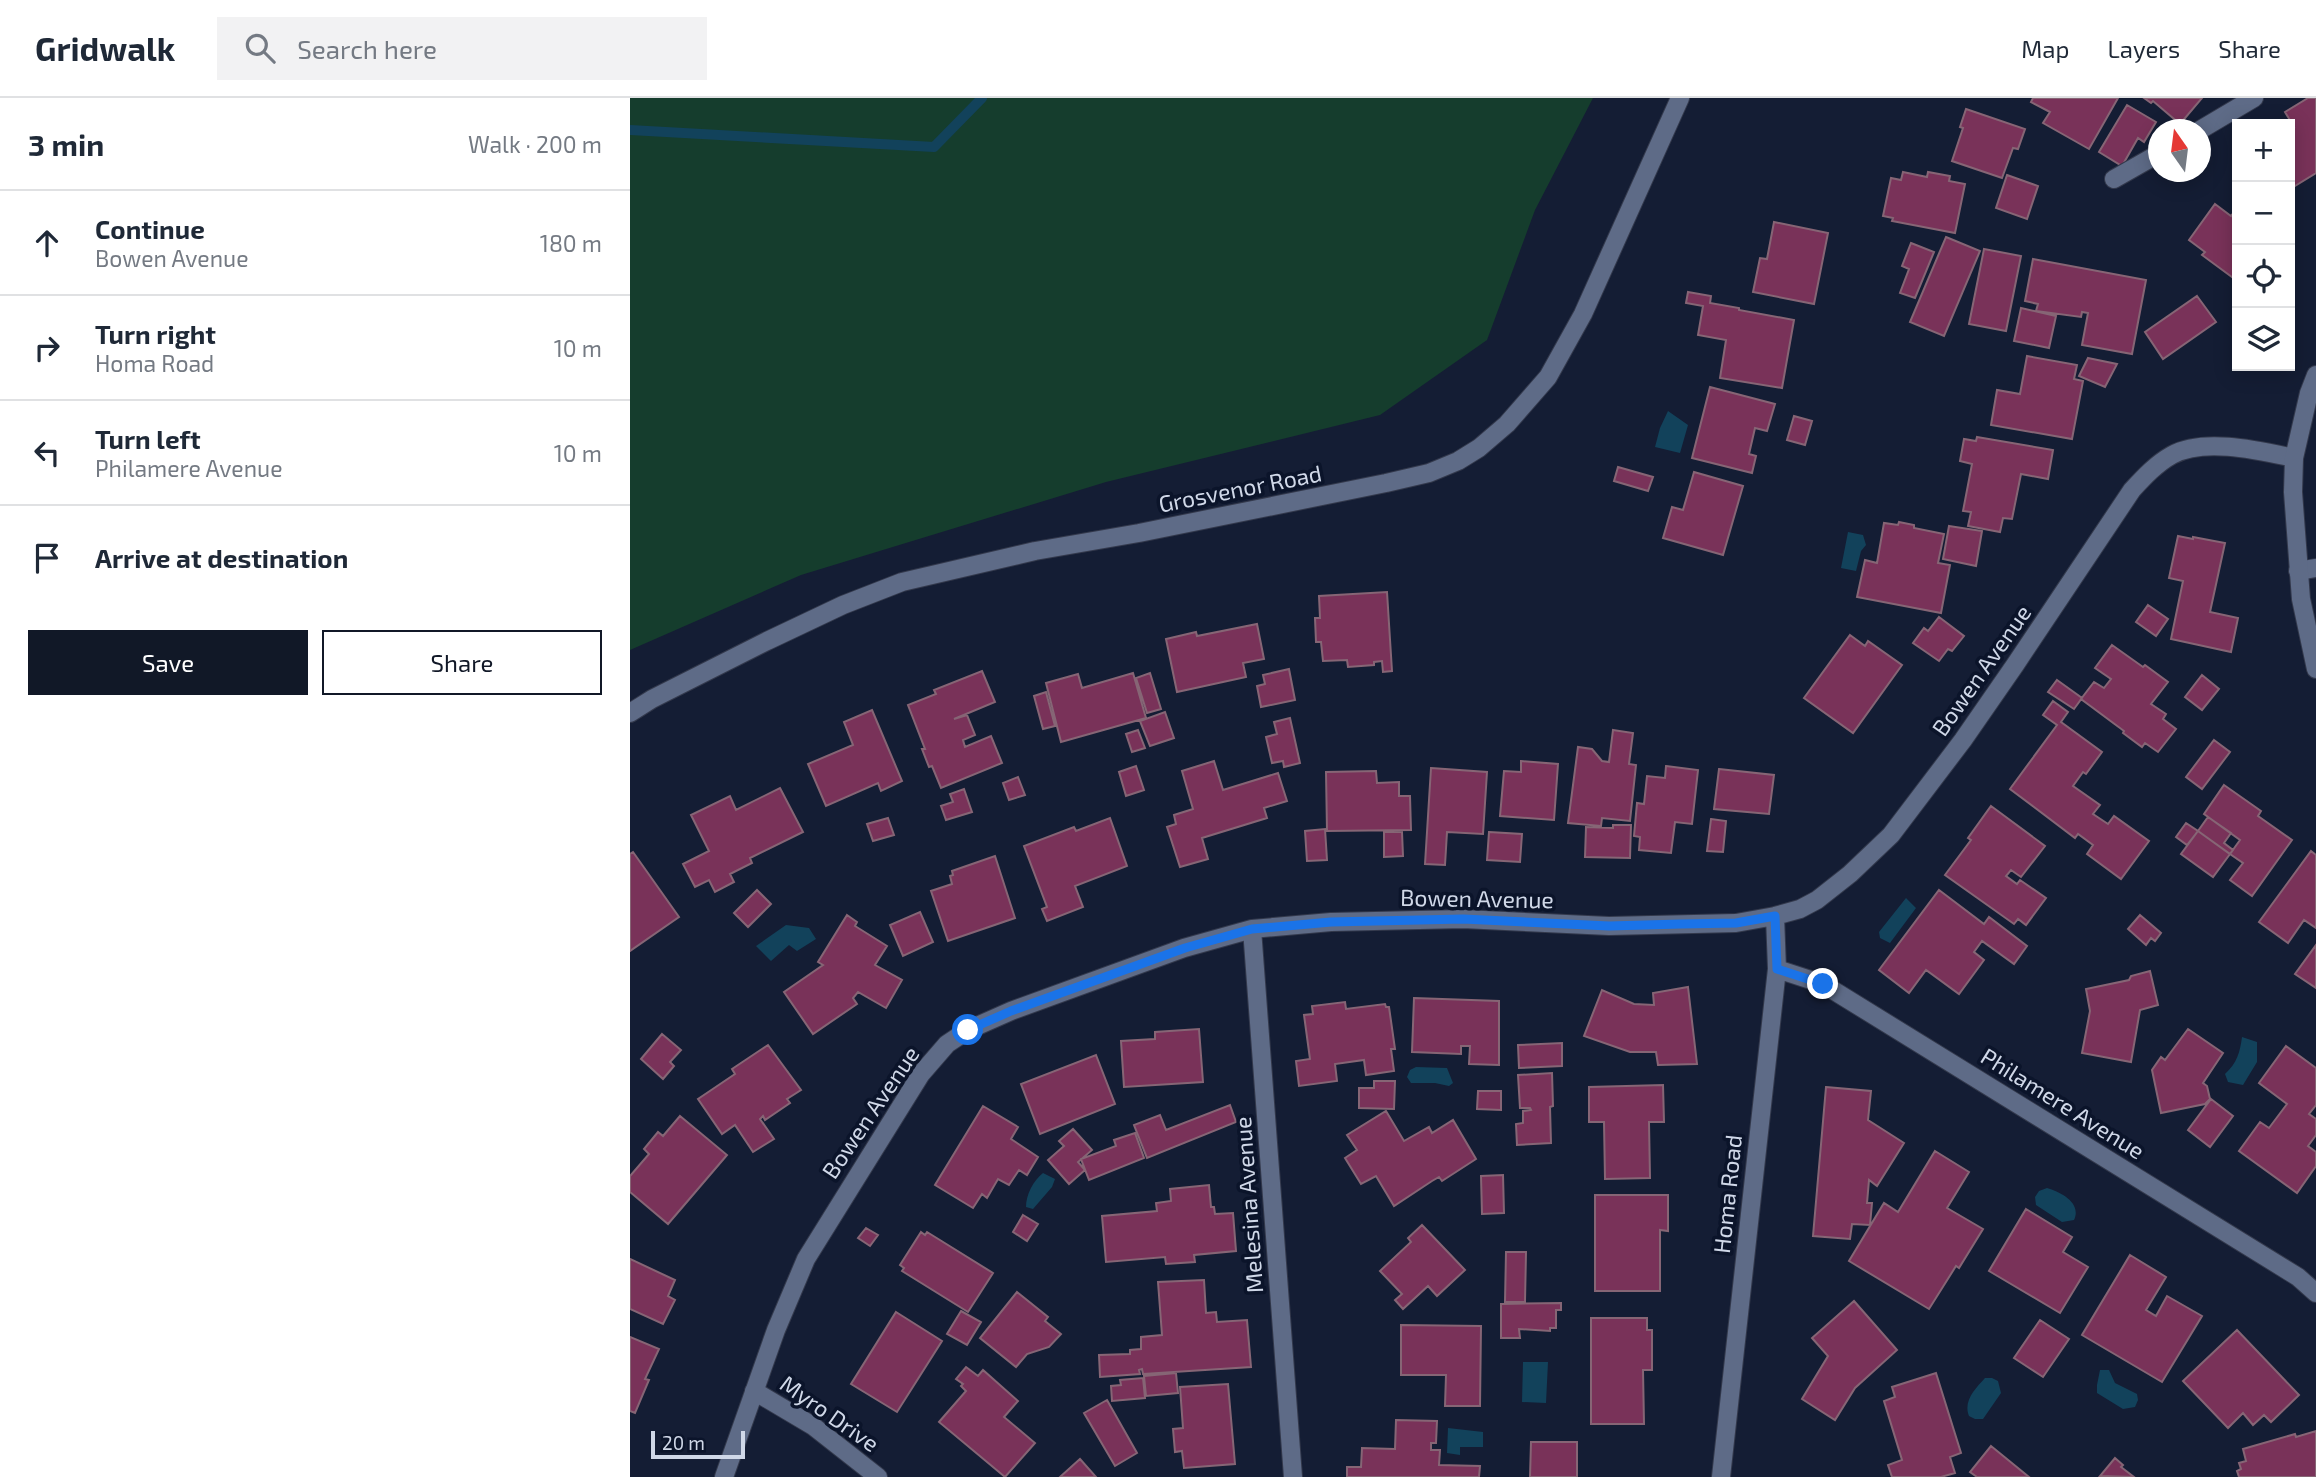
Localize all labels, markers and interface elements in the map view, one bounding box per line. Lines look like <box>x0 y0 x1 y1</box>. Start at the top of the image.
search box <box>217 17 707 80</box>
text: Gridwalk <box>35 28 175 68</box>
icon: search <box>241 29 279 67</box>
text: Search here <box>297 33 437 64</box>
text: Map <box>2021 34 2069 63</box>
text: Layers <box>2107 34 2180 63</box>
text: Share <box>2218 34 2281 63</box>
north arrow <box>2148 119 2211 182</box>
map controls <box>2232 119 2295 371</box>
button: + <box>2232 119 2295 182</box>
text: 3 min <box>28 126 104 162</box>
text: Walk · 200 m <box>468 130 602 158</box>
button: − <box>2232 182 2295 245</box>
text: Continue <box>95 213 205 244</box>
icon: ahead <box>28 224 66 262</box>
text: 180 m <box>540 229 602 257</box>
text: Bowen Avenue <box>95 244 249 272</box>
button: locate <box>2232 245 2295 308</box>
button: layers <box>2232 308 2295 371</box>
text: Turn right <box>95 318 216 349</box>
icon: right <box>28 329 66 367</box>
text: 10 m <box>554 334 602 362</box>
text: Homa Road <box>95 349 214 377</box>
text: Turn left <box>95 423 201 454</box>
icon: left <box>28 434 66 472</box>
text: 10 m <box>554 439 602 467</box>
text: Philamere Avenue <box>95 454 283 482</box>
street label: Grosvenor Road <box>1156 458 1324 518</box>
icon: arrive <box>28 539 66 577</box>
text: Arrive at destination <box>95 542 348 573</box>
street label: Bowen Avenue <box>1926 599 2036 741</box>
button: Save <box>28 630 308 695</box>
button: Share <box>322 630 602 695</box>
street label: Bowen Avenue <box>1400 883 1554 913</box>
route end <box>1807 968 1838 999</box>
route start <box>952 1014 983 1045</box>
street label: Bowen Avenue <box>815 1041 925 1183</box>
street label: Philamere Avenue <box>1976 1041 2150 1165</box>
street label: Melesina Avenue <box>1228 1116 1268 1294</box>
street label: Homa Road <box>1707 1133 1747 1255</box>
street label: Myro Drive <box>775 1369 885 1457</box>
scale bar <box>651 1428 746 1460</box>
text: 20 m <box>662 1431 705 1454</box>

